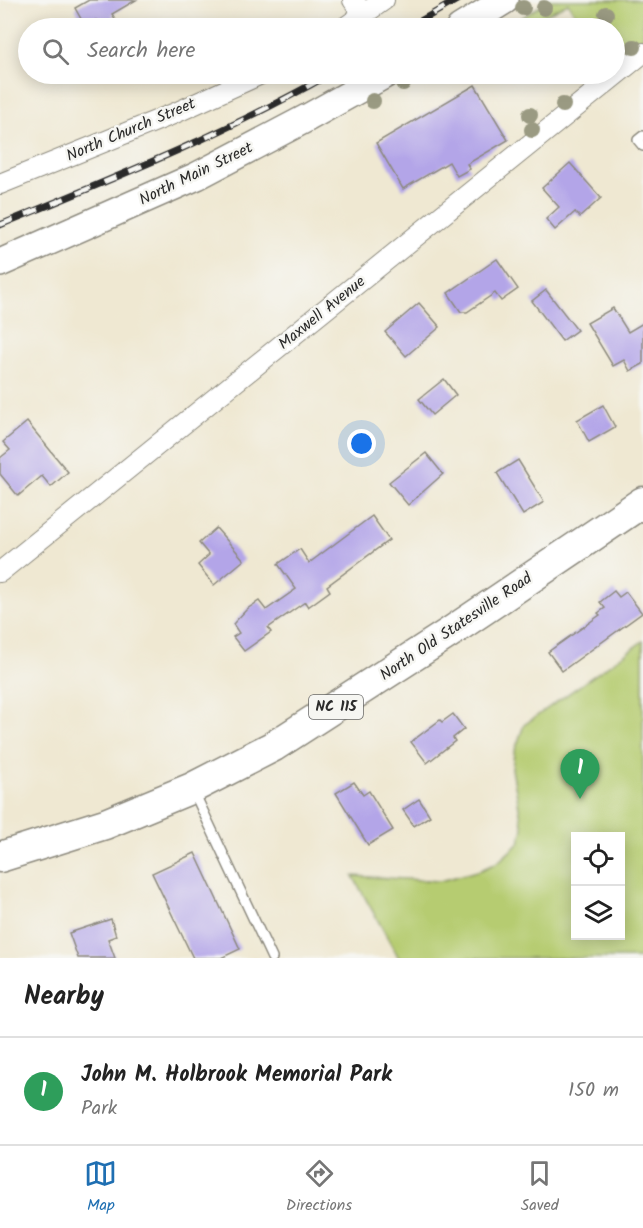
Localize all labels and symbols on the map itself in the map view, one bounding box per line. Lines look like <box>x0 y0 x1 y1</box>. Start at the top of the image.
street label: North Church Street <box>62 91 200 169</box>
street label: North Main Street <box>135 135 258 212</box>
street label: Maxwell Avenue <box>273 270 371 356</box>
your location <box>347 429 376 458</box>
street label: North Old Statesville Road <box>375 566 538 687</box>
road number: NC 115 <box>309 695 363 719</box>
pin: 1 <box>560 750 600 799</box>

